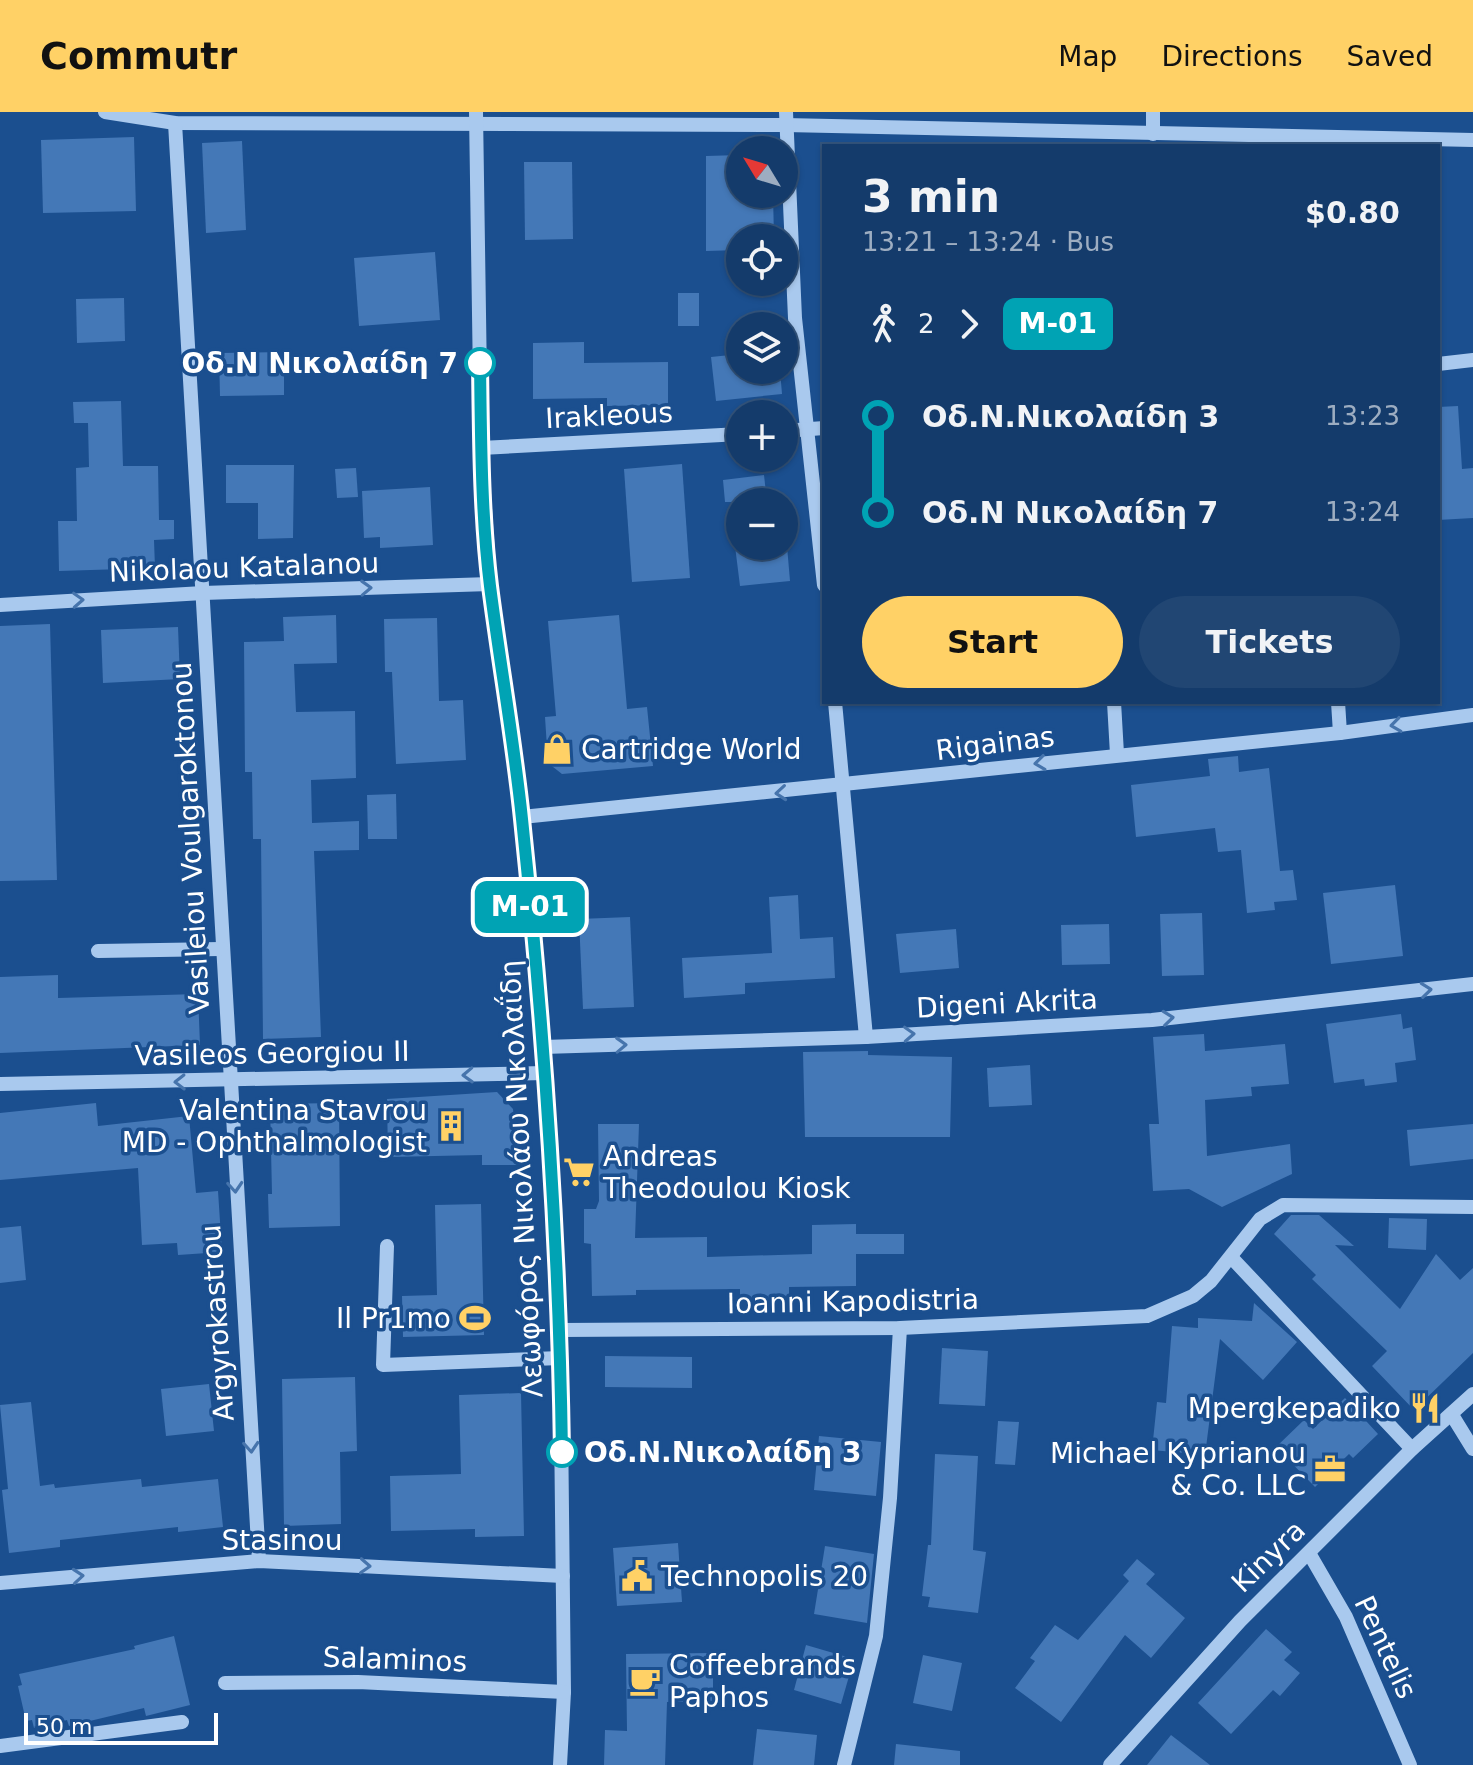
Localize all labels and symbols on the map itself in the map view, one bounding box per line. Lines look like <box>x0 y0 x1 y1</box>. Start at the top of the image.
north arrow <box>726 136 798 208</box>
place label: Οδ.Ν Νικολαίδη 7 <box>181 347 458 380</box>
marker: Οδ.Ν Νικολαίδη 7 <box>465 348 495 378</box>
street label: Irakleous <box>544 396 674 435</box>
street label: Nikolaou Katalanou <box>108 546 380 589</box>
one-way arrow <box>360 579 373 596</box>
one-way arrow <box>72 592 85 609</box>
street label: Vasileiou Voulgaroktonou <box>165 661 216 1015</box>
one-way arrow <box>1389 716 1403 733</box>
street label: Rigainas <box>934 720 1056 767</box>
shop icon: Cartridge World <box>540 732 574 766</box>
place label: Cartridge World <box>581 733 801 766</box>
one-way arrow <box>1033 755 1046 772</box>
one-way arrow <box>774 784 787 801</box>
line badge: M-01 <box>474 881 586 933</box>
street label: Λεωφόρος Νικολάου Νικολαΐδη <box>492 959 549 1399</box>
one-way arrow <box>1420 981 1433 998</box>
street label: Digeni Akrita <box>916 982 1099 1025</box>
one-way arrow <box>1162 1010 1175 1027</box>
one-way arrow <box>903 1026 915 1043</box>
street label: Vasileos Georgiou II <box>134 1035 410 1072</box>
one-way arrow <box>615 1036 628 1053</box>
one-way arrow <box>461 1066 474 1084</box>
one-way arrow <box>173 1073 186 1091</box>
place label: Valentina Stavrou MD - Ophthalmologist <box>122 1094 427 1159</box>
building icon: Valentina Stavrou MD - Ophthalmologist <box>434 1109 468 1143</box>
place label: Andreas Theodoulou Kiosk <box>602 1140 851 1205</box>
supermarket icon: Andreas Theodoulou Kiosk <box>562 1155 596 1189</box>
one-way arrow <box>226 1181 243 1194</box>
street label: Argyrokastrou <box>194 1224 241 1422</box>
street label: Ioanni Kapodistria <box>727 1283 979 1320</box>
sports icon: Il Pr1mo <box>458 1301 492 1335</box>
place label: Il Pr1mo <box>336 1302 451 1335</box>
restaurant icon: Mpergkepadiko <box>1408 1391 1442 1425</box>
place label: Mpergkepadiko <box>1188 1392 1401 1425</box>
place label: Οδ.Ν.Νικολαίδη 3 <box>584 1436 861 1469</box>
marker: Οδ.Ν.Νικολαίδη 3 <box>547 1437 577 1467</box>
place label: Michael Kyprianou & Co. LLC <box>1050 1437 1306 1502</box>
one-way arrow <box>242 1441 259 1454</box>
office icon: Michael Kyprianou & Co. LLC <box>1313 1452 1347 1486</box>
street label: Kinyra <box>1225 1514 1312 1599</box>
street label: Stasinou <box>222 1524 342 1557</box>
one-way arrow <box>359 1558 372 1575</box>
public building icon: Technopolis 20 <box>620 1559 654 1593</box>
place label: Technopolis 20 <box>660 1560 868 1593</box>
one-way arrow <box>72 1568 85 1585</box>
street label: Pentelis <box>1348 1591 1424 1704</box>
street label: Salaminos <box>322 1640 468 1679</box>
place label: Coffeebrands Paphos <box>669 1649 856 1714</box>
cafe icon: Coffeebrands Paphos <box>628 1664 662 1698</box>
scale bar <box>24 1709 218 1745</box>

